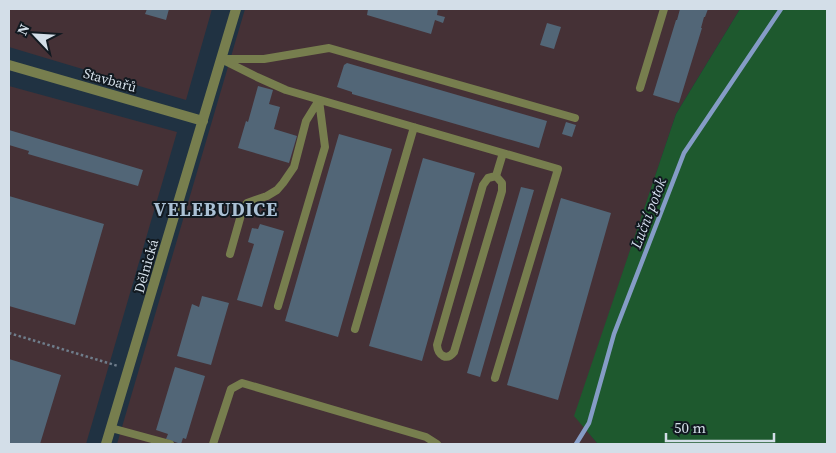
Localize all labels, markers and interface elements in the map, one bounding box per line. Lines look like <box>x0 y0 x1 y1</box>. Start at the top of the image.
north arrow <box>10 10 60 60</box>
text: N <box>12 21 34 38</box>
street label: Stavbařů <box>81 63 139 97</box>
water label: Luční potok <box>625 174 671 252</box>
district label: VELEBUDICE <box>154 196 278 222</box>
street label: Dělnická <box>129 236 163 295</box>
scale bar <box>666 410 774 442</box>
text: 50 m <box>674 417 706 438</box>

